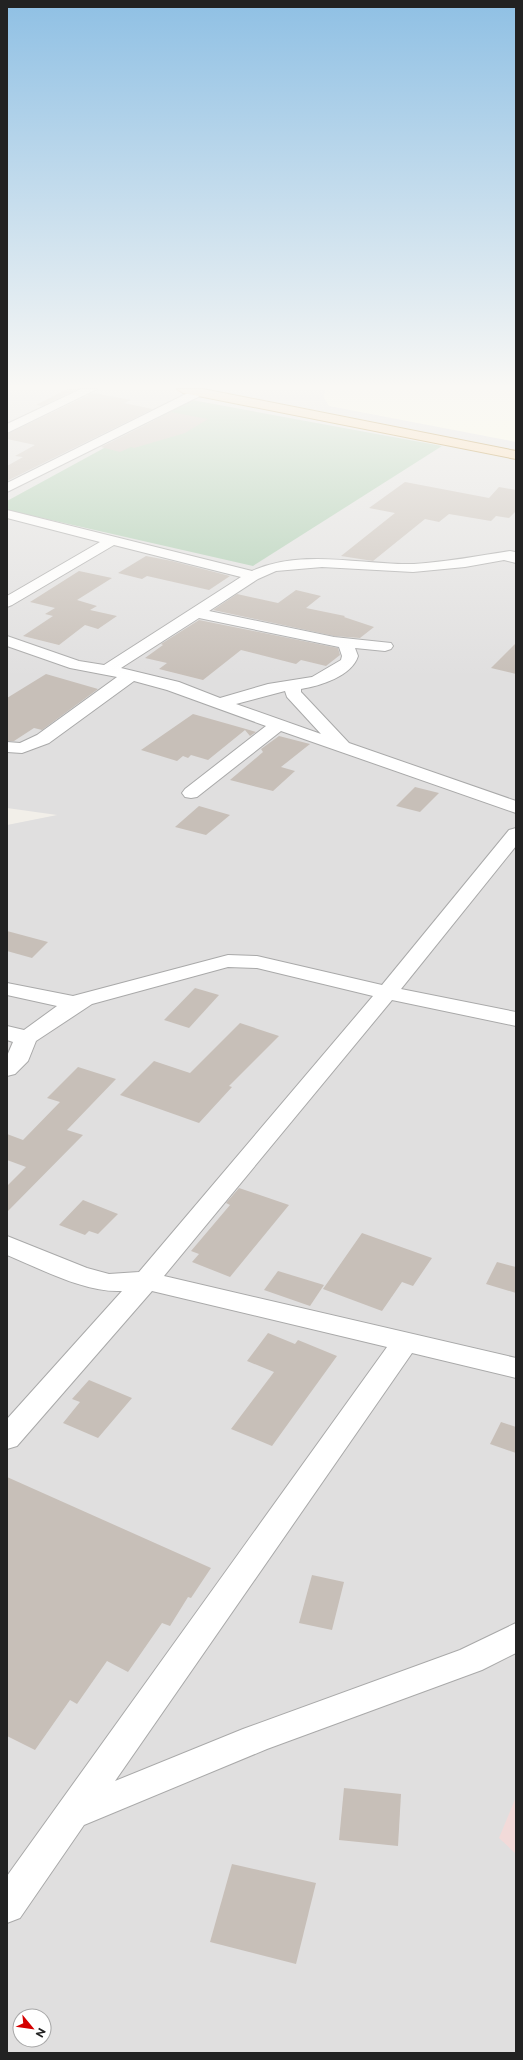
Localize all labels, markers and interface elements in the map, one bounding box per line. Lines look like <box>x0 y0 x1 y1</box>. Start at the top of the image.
north arrow <box>12 2008 52 2048</box>
text: N <box>32 2026 49 2040</box>

